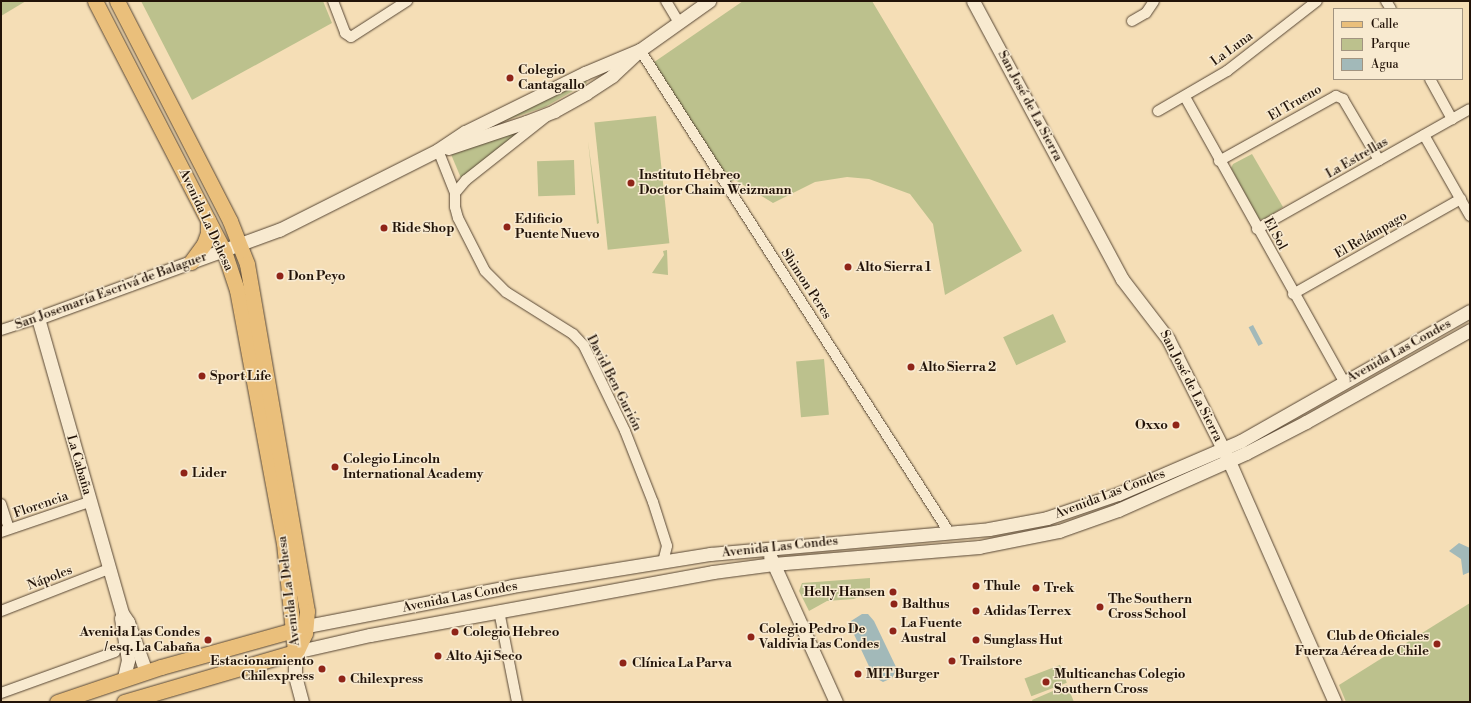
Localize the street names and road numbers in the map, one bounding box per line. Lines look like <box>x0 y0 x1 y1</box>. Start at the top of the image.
street label: La Luna <box>1208 29 1256 69</box>
street label: San José de La Sierra <box>994 48 1066 164</box>
street label: El Trueno <box>1266 81 1324 125</box>
street label: La Estrellas <box>1323 134 1391 182</box>
street label: Avenida La Dehesa <box>175 166 237 274</box>
street label: El Relámpago <box>1332 208 1410 262</box>
street label: El Sol <box>1260 215 1290 253</box>
street label: Shimon Peres <box>777 246 835 322</box>
street label: San Josemaría Escrivá de Balaguer <box>13 249 209 333</box>
street label: Avenida Las Condes <box>1344 316 1454 386</box>
street label: San José de La Sierra <box>1156 328 1226 444</box>
street label: David Ben Gurión <box>583 332 645 434</box>
street label: La Cabaña <box>63 433 95 497</box>
street label: Avenida Las Condes <box>1053 466 1167 522</box>
street label: Florencia <box>12 488 70 522</box>
street label: Avenida Las Condes <box>721 533 839 561</box>
street label: Avenida La Dehesa <box>274 535 304 647</box>
street label: Nápoles <box>25 562 75 594</box>
street label: Avenida Las Condes <box>401 578 519 616</box>

